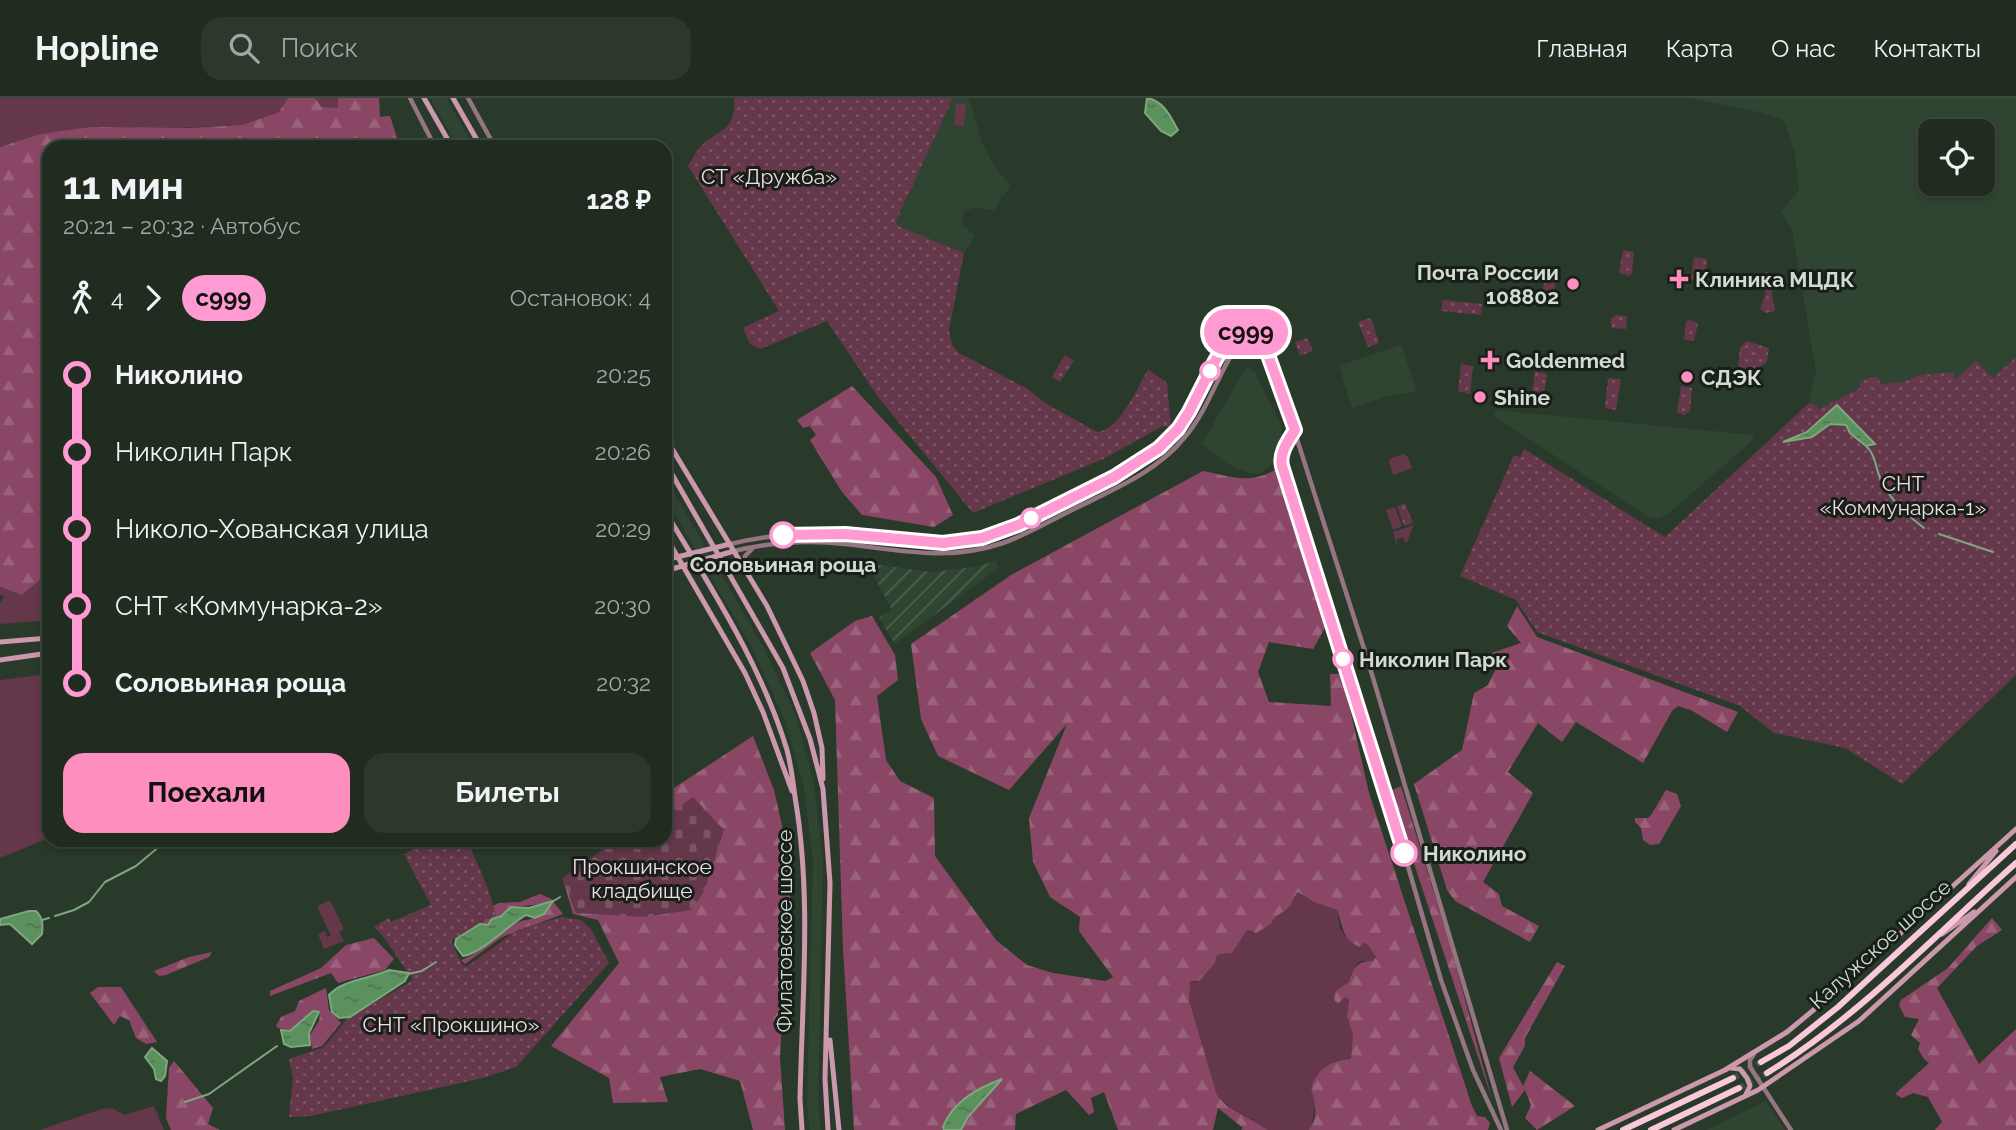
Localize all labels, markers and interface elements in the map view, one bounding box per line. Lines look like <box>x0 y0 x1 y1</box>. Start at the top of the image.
search box <box>201 17 691 80</box>
text: Hopline <box>35 29 159 68</box>
icon: search <box>225 29 263 67</box>
text: Поиск <box>281 33 358 63</box>
text: Главная <box>1536 34 1628 63</box>
text: Карта <box>1666 34 1733 63</box>
text: О нас <box>1771 34 1836 63</box>
text: Контакты <box>1874 34 1981 63</box>
map controls <box>1918 119 1995 196</box>
button: locate <box>1918 119 1995 196</box>
text: 11 мин <box>63 163 184 208</box>
park label: СТ «Дружба» <box>701 164 837 189</box>
text: 128 ₽ <box>586 185 651 215</box>
text: 20:21 – 20:32 · Автобус <box>63 212 301 239</box>
place label: Почта России 108802 <box>1417 260 1559 309</box>
place label: Клиника МЦДК <box>1695 267 1855 292</box>
marker: Клиника МЦДК <box>1669 269 1689 289</box>
marker: Почта России 108802 <box>1565 276 1581 292</box>
icon: walk <box>63 279 101 317</box>
icon: forward <box>134 279 172 317</box>
text: с999 <box>196 283 252 312</box>
text: 4 <box>111 284 124 311</box>
text: Остановок: 4 <box>510 284 651 311</box>
line badge: с999 <box>1197 309 1295 355</box>
text: с999 <box>1218 317 1274 346</box>
place label: Goldenmed <box>1506 348 1625 373</box>
marker: Goldenmed <box>1480 350 1500 370</box>
text: Николино <box>115 360 243 390</box>
text: 20:25 <box>596 361 651 388</box>
unlabelled marker <box>1200 361 1220 381</box>
place label: СДЭК <box>1701 365 1762 390</box>
marker: СДЭК <box>1679 369 1695 385</box>
place label: Shine <box>1494 385 1551 410</box>
marker: Shine <box>1472 389 1488 405</box>
text: Николин Парк <box>115 437 292 467</box>
text: 20:26 <box>595 438 651 465</box>
park label: СНТ «Коммунарка-1» <box>1820 471 1986 520</box>
unlabelled marker <box>1021 508 1041 528</box>
text: Николо-Хованская улица <box>115 514 429 544</box>
text: 20:29 <box>595 515 651 542</box>
marker: Соловьиная роща <box>770 522 796 548</box>
place label: Соловьиная роща <box>690 552 876 577</box>
text: СНТ «Коммунарка-2» <box>115 591 383 621</box>
text: 20:30 <box>594 592 651 619</box>
place label: Николин Парк <box>1359 647 1507 672</box>
marker: Николин Парк <box>1333 649 1353 669</box>
text: Соловьиная роща <box>115 668 346 698</box>
text: 20:32 <box>596 669 651 696</box>
button: Поехали <box>63 753 350 833</box>
button: Билеты <box>364 753 651 833</box>
street label: Филатовское шоссе <box>772 830 797 1032</box>
marker: Николино <box>1391 840 1417 866</box>
place label: Николино <box>1423 841 1527 866</box>
park label: Прокшинское кладбище <box>572 854 712 903</box>
street label: Калужское шоссе <box>1804 874 1956 1014</box>
park label: СНТ «Прокшино» <box>363 1012 539 1037</box>

